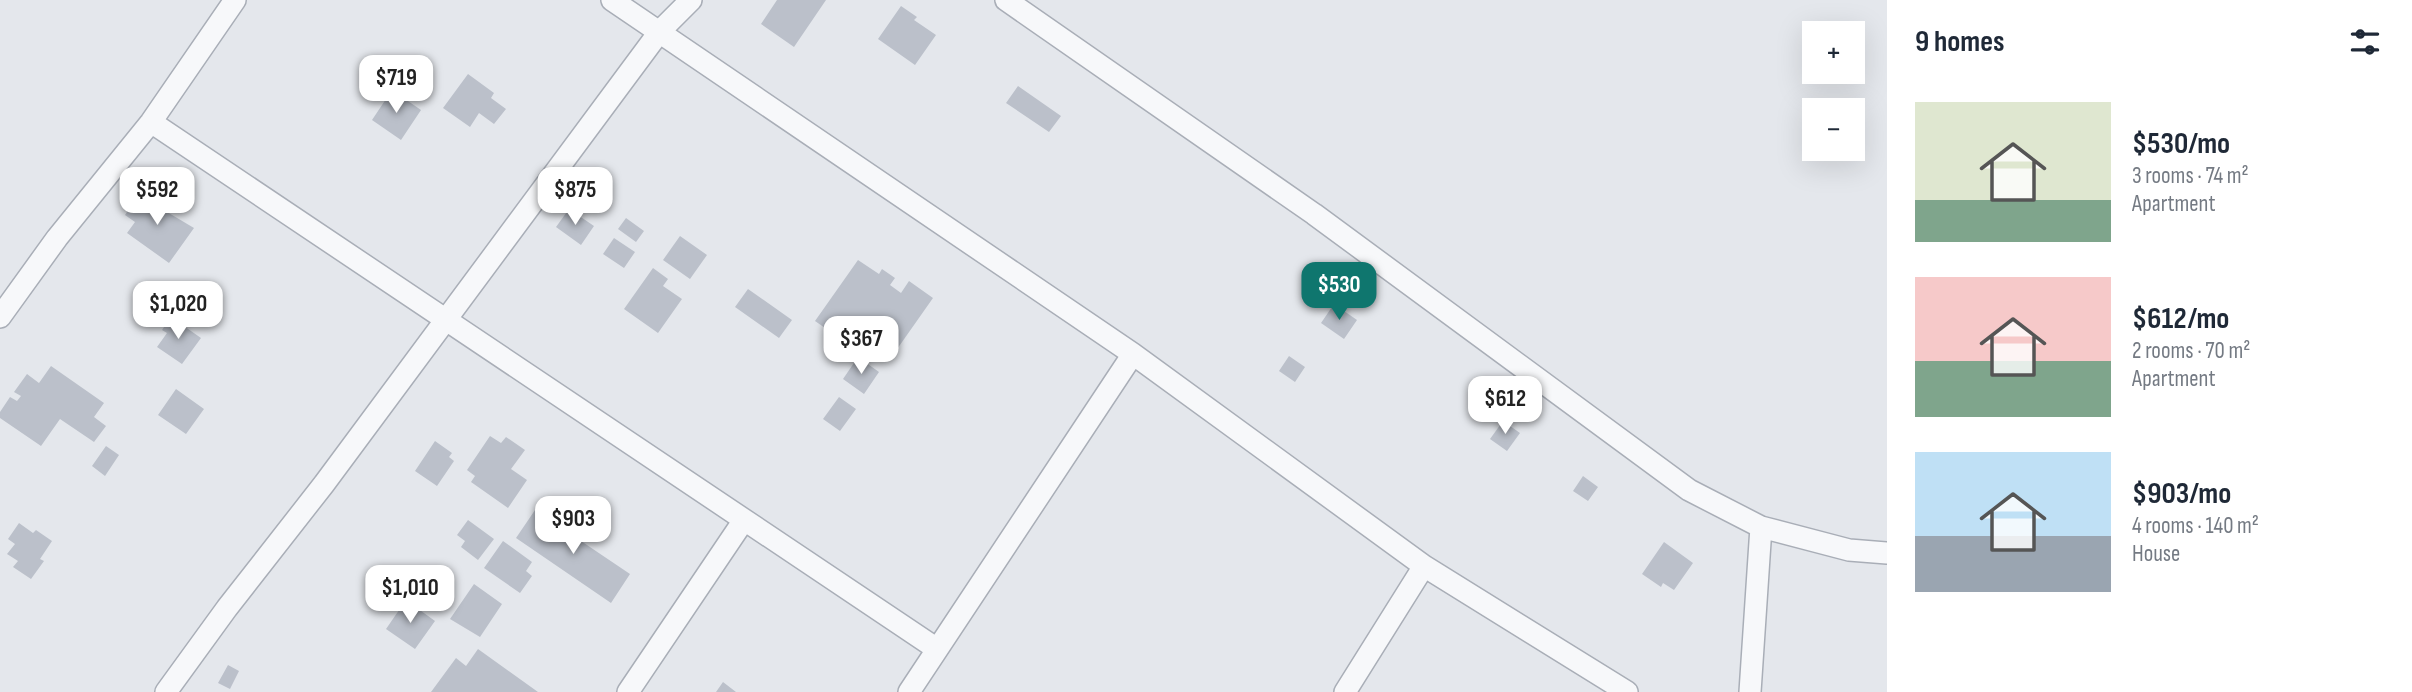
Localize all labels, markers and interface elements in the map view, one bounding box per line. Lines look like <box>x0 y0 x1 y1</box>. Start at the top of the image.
map controls <box>1802 21 1865 161</box>
button: + <box>1802 21 1865 84</box>
icon: filters <box>2346 23 2384 61</box>
text: 9 homes <box>1915 24 2005 60</box>
pin: $719 <box>355 55 437 115</box>
text: $719 <box>375 64 417 92</box>
button: − <box>1802 98 1865 161</box>
text: $530/mo <box>2132 126 2230 162</box>
icon: home <box>1971 130 2055 214</box>
text: 3 rooms · 74 m² <box>2132 162 2249 190</box>
pin: $592 <box>116 168 198 227</box>
pin: $875 <box>534 168 616 227</box>
text: $592 <box>136 176 178 204</box>
text: $875 <box>554 176 596 204</box>
text: Apartment <box>2132 190 2216 218</box>
pin: $530 <box>1298 262 1380 322</box>
text: $530 <box>1317 271 1361 299</box>
pin: $1,020 <box>121 282 235 341</box>
text: $1,020 <box>149 290 207 318</box>
text: $612/mo <box>2132 301 2229 337</box>
icon: home <box>1971 305 2055 389</box>
pin: $367 <box>820 316 902 376</box>
text: $367 <box>840 325 882 353</box>
text: 2 rooms · 70 m² <box>2132 337 2250 365</box>
text: Apartment <box>2132 365 2216 393</box>
pin: $612 <box>1464 376 1546 436</box>
text: $612 <box>1484 385 1526 413</box>
text: $903/mo <box>2132 476 2231 512</box>
icon: home <box>1971 480 2055 564</box>
pin: $903 <box>532 496 614 556</box>
text: $903 <box>551 505 595 533</box>
text: 4 rooms · 140 m² <box>2132 512 2259 540</box>
text: House <box>2132 540 2180 568</box>
pin: $1,010 <box>353 566 467 625</box>
text: $1,010 <box>381 574 439 602</box>

